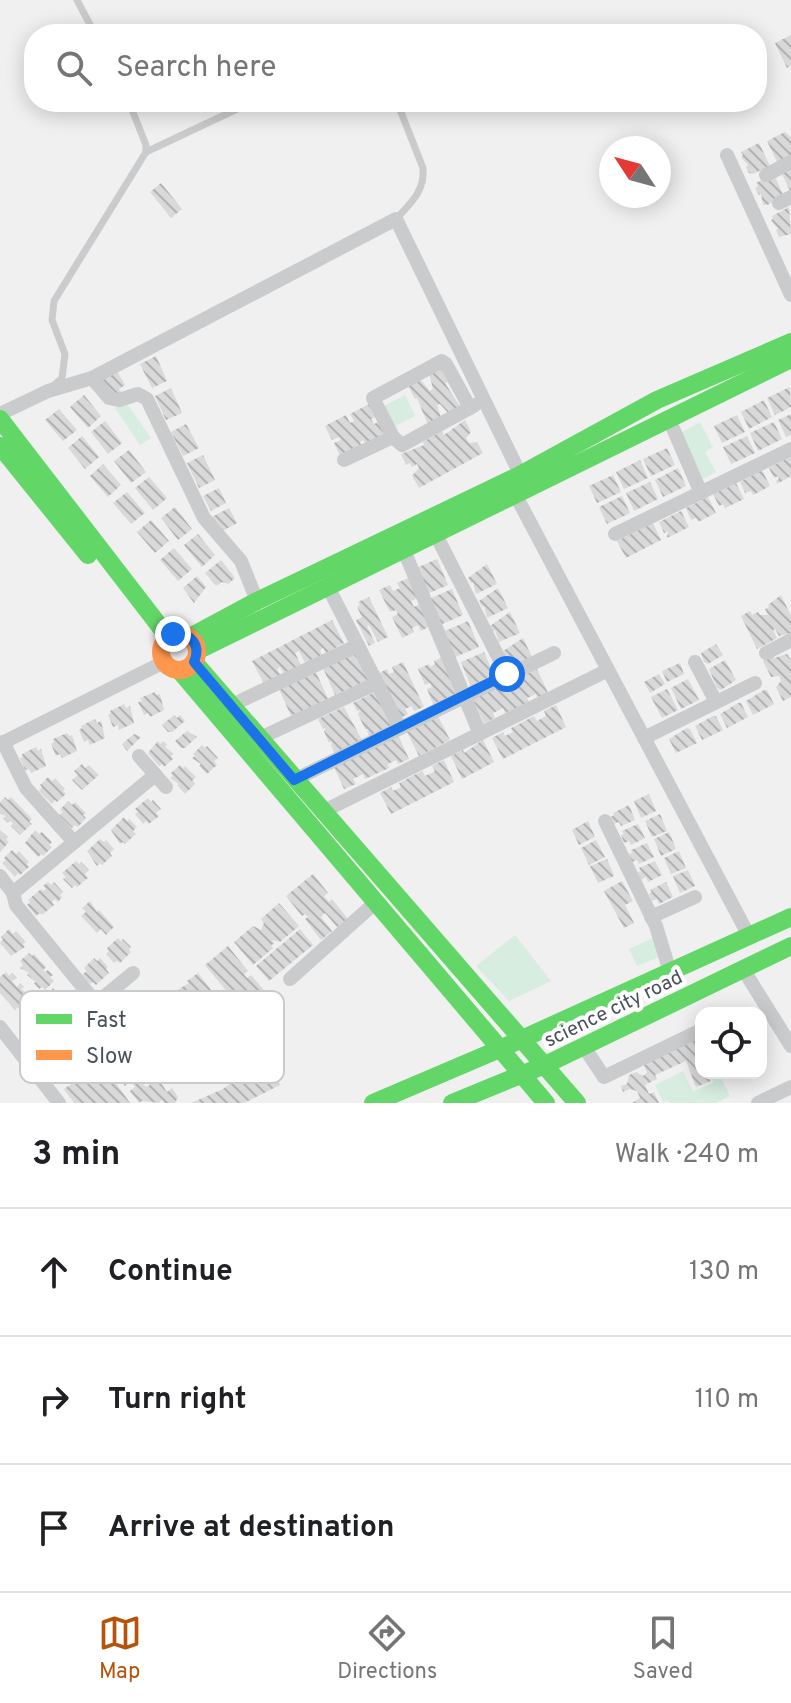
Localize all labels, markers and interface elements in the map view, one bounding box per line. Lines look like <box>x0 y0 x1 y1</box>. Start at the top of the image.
search box <box>24 24 767 112</box>
icon: search <box>52 46 96 90</box>
text: Search here <box>116 50 276 87</box>
north arrow <box>599 136 671 208</box>
route end <box>155 616 191 652</box>
route start <box>489 656 525 692</box>
street label: science city road <box>540 965 687 1055</box>
legend <box>20 991 284 1083</box>
map controls <box>695 1007 767 1079</box>
button: locate <box>695 1007 767 1079</box>
text: Fast <box>86 1008 127 1035</box>
text: Slow <box>86 1044 133 1071</box>
text: 3 min <box>32 1134 120 1177</box>
text: Walk · 240 m <box>615 1139 759 1172</box>
icon: ahead <box>32 1250 76 1294</box>
text: Continue <box>108 1254 233 1291</box>
text: 130 m <box>689 1256 759 1289</box>
icon: right <box>32 1378 76 1422</box>
text: Turn right <box>108 1382 246 1419</box>
text: 110 m <box>695 1384 759 1417</box>
icon: arrive <box>32 1506 76 1550</box>
text: Arrive at destination <box>108 1510 394 1547</box>
tab: Map <box>98 1611 142 1686</box>
tab: Directions <box>337 1611 437 1686</box>
tab: Saved <box>633 1611 693 1686</box>

